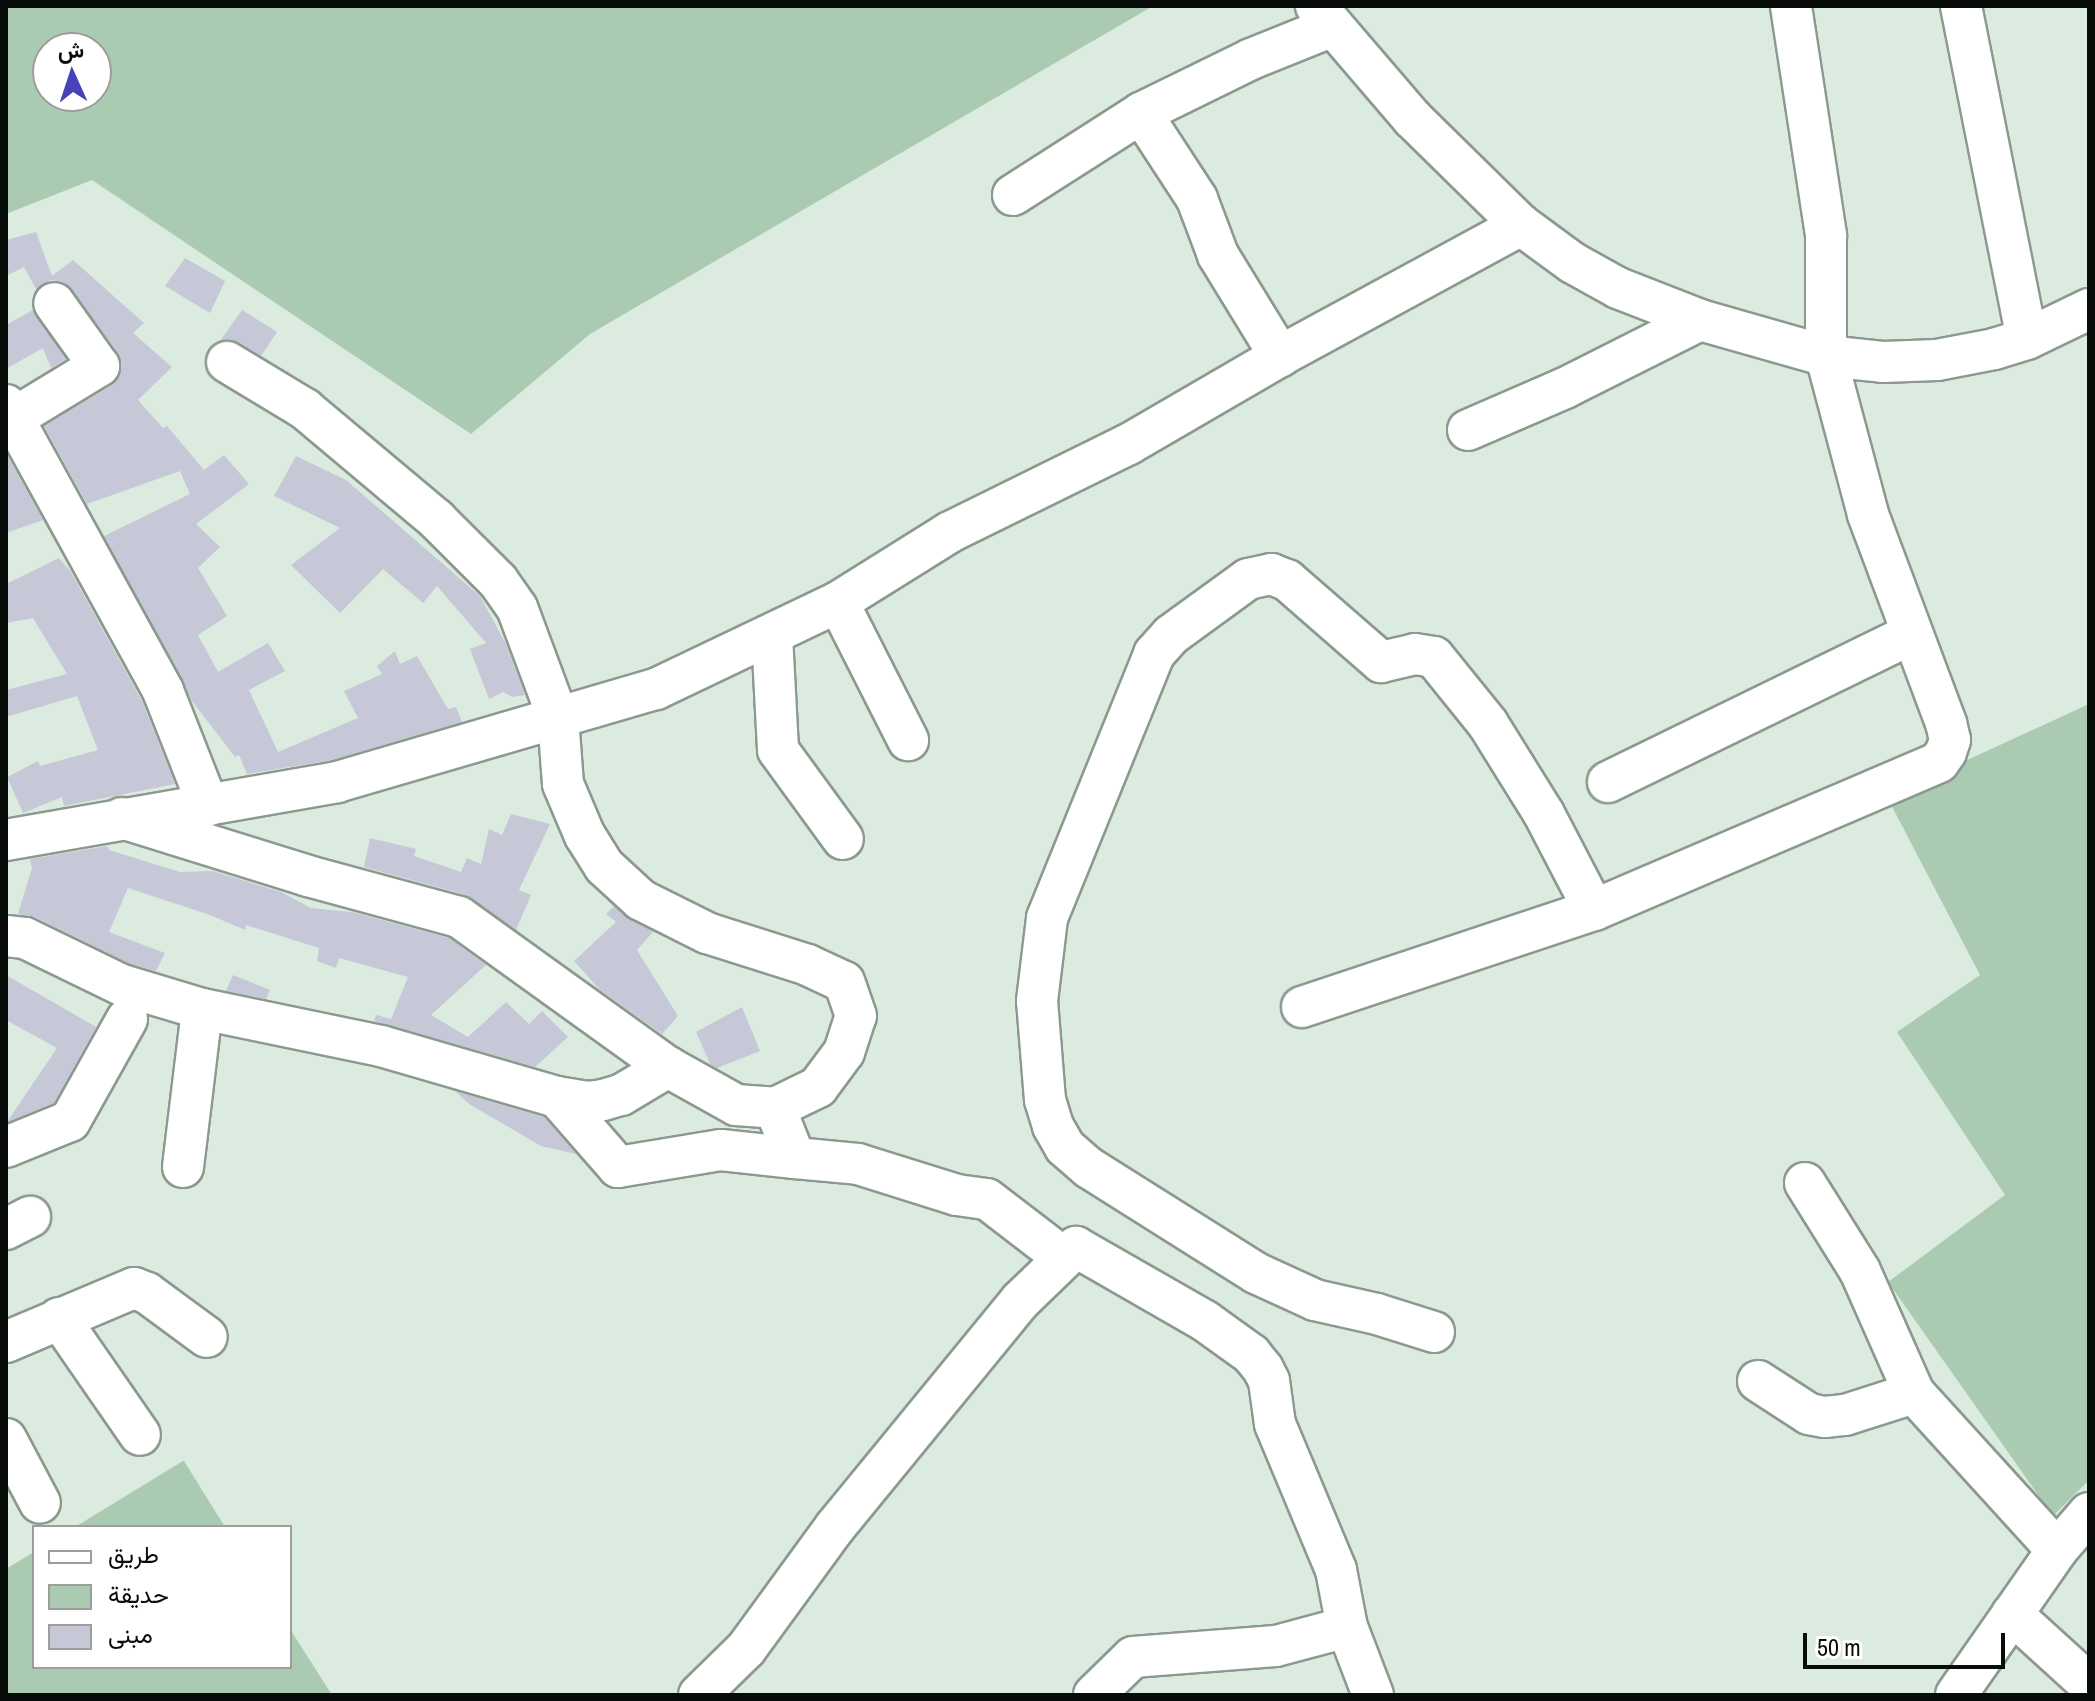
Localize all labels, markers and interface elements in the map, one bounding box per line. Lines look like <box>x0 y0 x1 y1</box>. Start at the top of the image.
north arrow <box>32 32 112 112</box>
text: ش <box>57 34 85 66</box>
legend <box>32 1525 292 1669</box>
text: طريق <box>108 1538 159 1570</box>
text: حديقة <box>108 1578 169 1610</box>
scale bar <box>1807 1617 2009 1667</box>
text: مبنى <box>108 1618 153 1650</box>
text: 50 m <box>1817 1631 1861 1663</box>

